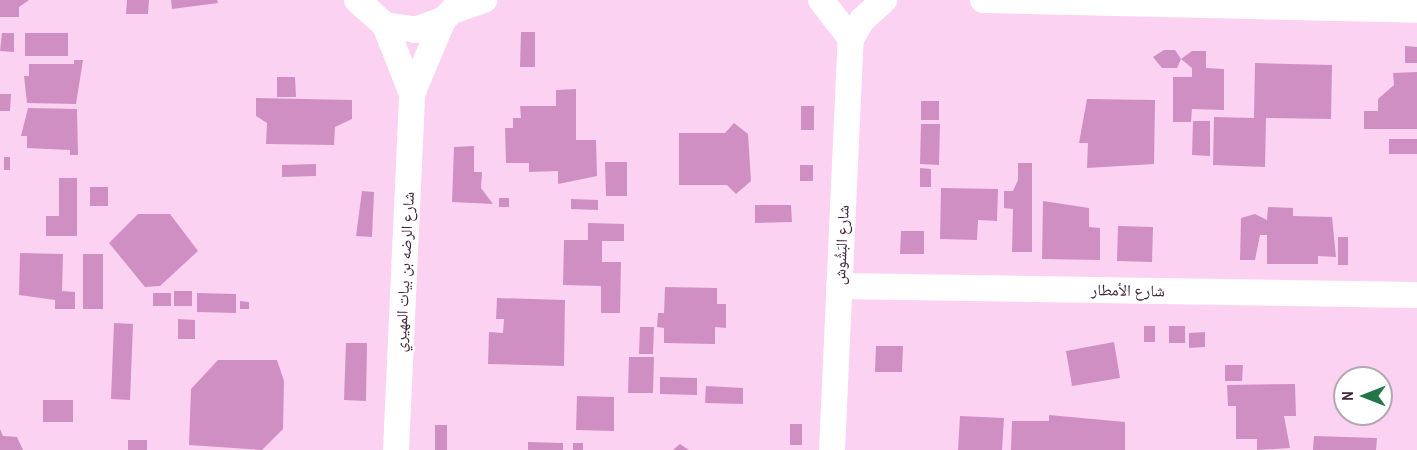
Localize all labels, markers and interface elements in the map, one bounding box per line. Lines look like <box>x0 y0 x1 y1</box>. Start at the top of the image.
street label: شارع الرضه بن بيات المهيري <box>390 191 418 353</box>
street label: شارع البَشُوش <box>829 204 853 286</box>
street label: شارع الأمطار <box>1091 280 1165 300</box>
north arrow <box>1333 366 1393 426</box>
text: N <box>1336 391 1358 401</box>

